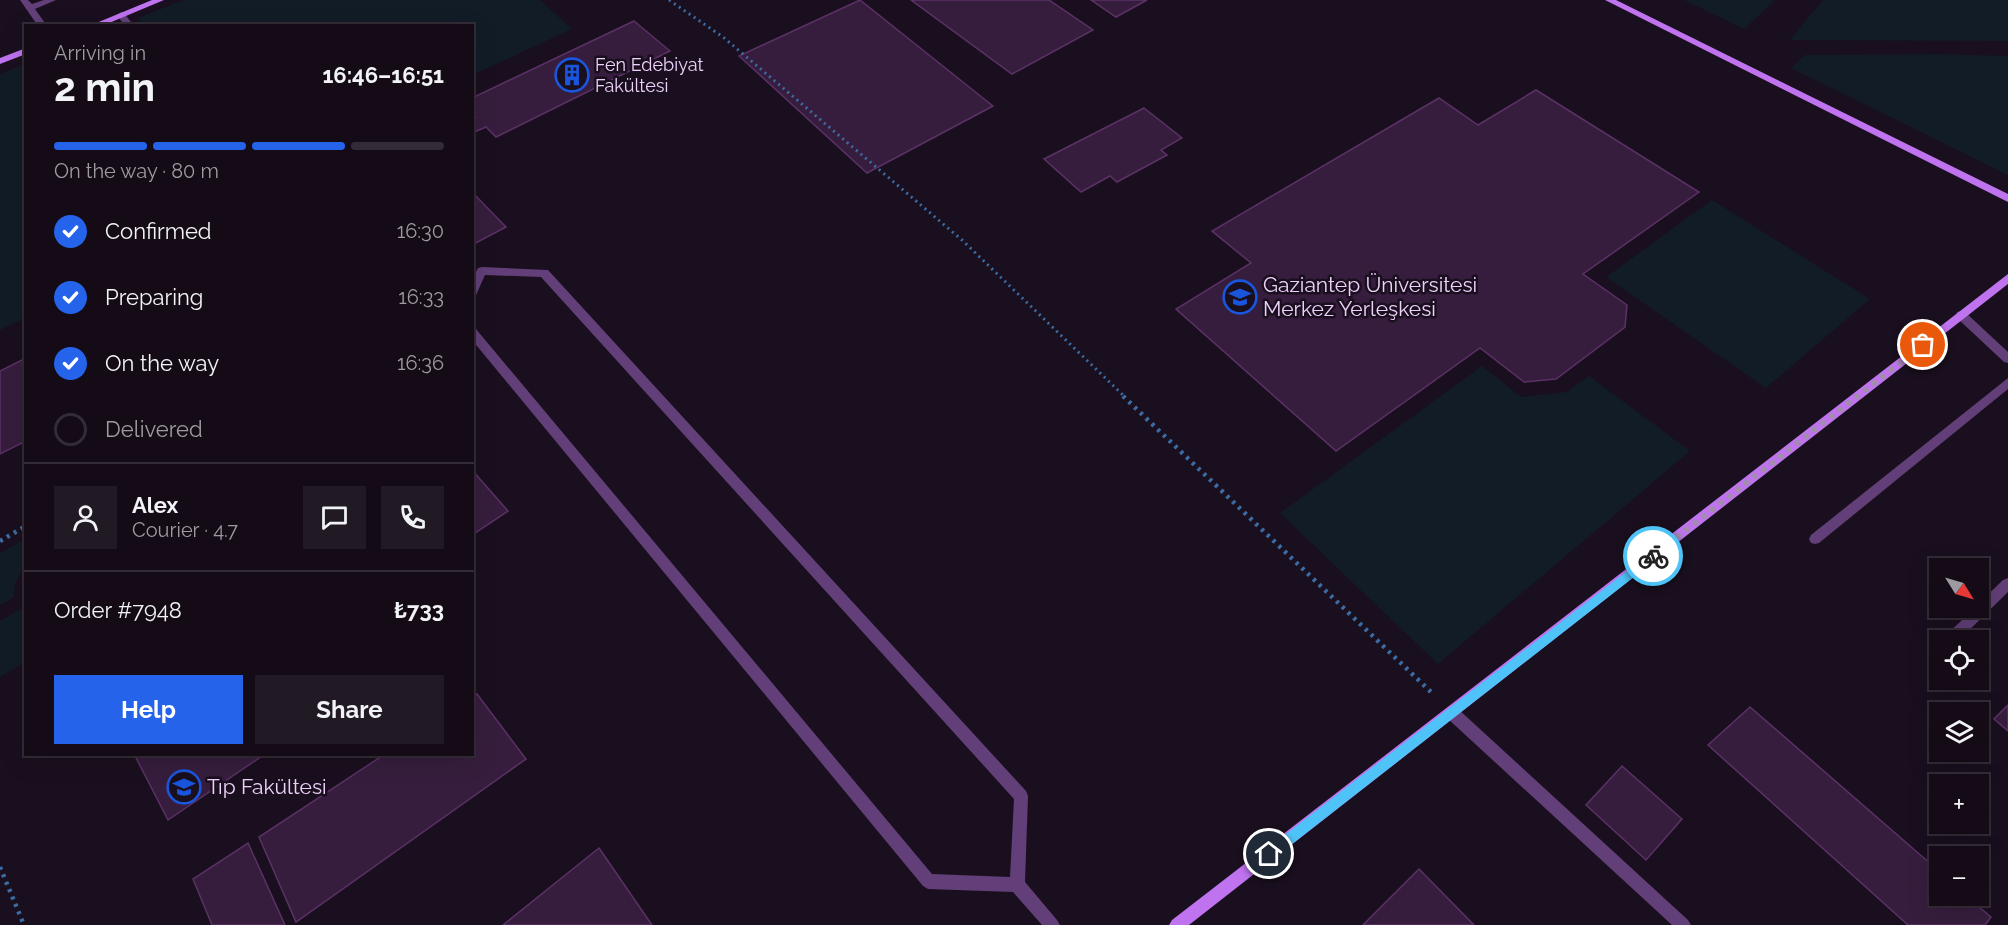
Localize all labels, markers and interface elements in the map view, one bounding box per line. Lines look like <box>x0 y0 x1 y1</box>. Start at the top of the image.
text: Arriving in <box>54 41 146 65</box>
place label: Fen Edebiyat Fakültesi <box>595 54 703 96</box>
building icon: Fen Edebiyat Fakültesi <box>554 57 590 93</box>
text: 16:46–16:51 <box>322 62 444 88</box>
text: 2 min <box>54 64 155 110</box>
text: On the way · 80 m <box>54 159 219 183</box>
icon: check <box>54 215 87 248</box>
text: Confirmed <box>105 218 212 244</box>
text: 16:30 <box>397 219 444 243</box>
place label: Gaziantep Üniversitesi Merkez Yerleşkesi <box>1263 272 1477 321</box>
school or university icon: Gaziantep Üniversitesi Merkez Yerleşkesi <box>1222 279 1258 315</box>
icon: check <box>54 281 87 314</box>
text: Preparing <box>105 284 203 310</box>
text: 16:33 <box>398 285 444 309</box>
pin <box>1897 319 1948 370</box>
icon: bag <box>1906 328 1939 361</box>
icon: check <box>54 347 87 380</box>
text: On the way <box>105 350 219 376</box>
text: 16:36 <box>397 351 444 375</box>
text: Delivered <box>105 416 203 442</box>
button: person <box>54 486 117 549</box>
button: chat <box>303 486 366 549</box>
button: phone <box>381 486 444 549</box>
text: Alex <box>132 492 178 518</box>
text: Courier · 4.7 <box>132 518 238 542</box>
courier <box>1623 526 1683 586</box>
icon: bike <box>1637 540 1670 573</box>
north arrow <box>1929 558 1989 618</box>
map controls <box>1929 558 1989 906</box>
text: Order #7948 <box>54 597 182 623</box>
text: ₺733 <box>394 597 444 623</box>
button: locate <box>1929 630 1989 690</box>
button: Help <box>54 675 243 744</box>
button: Share <box>255 675 444 744</box>
button: layers <box>1929 702 1989 762</box>
school or university icon: Tıp Fakültesi <box>166 769 202 805</box>
place label: Tıp Fakültesi <box>207 774 327 799</box>
button: + <box>1929 774 1989 834</box>
pin <box>1243 828 1294 879</box>
icon: home <box>1252 837 1285 870</box>
button: − <box>1929 846 1989 906</box>

